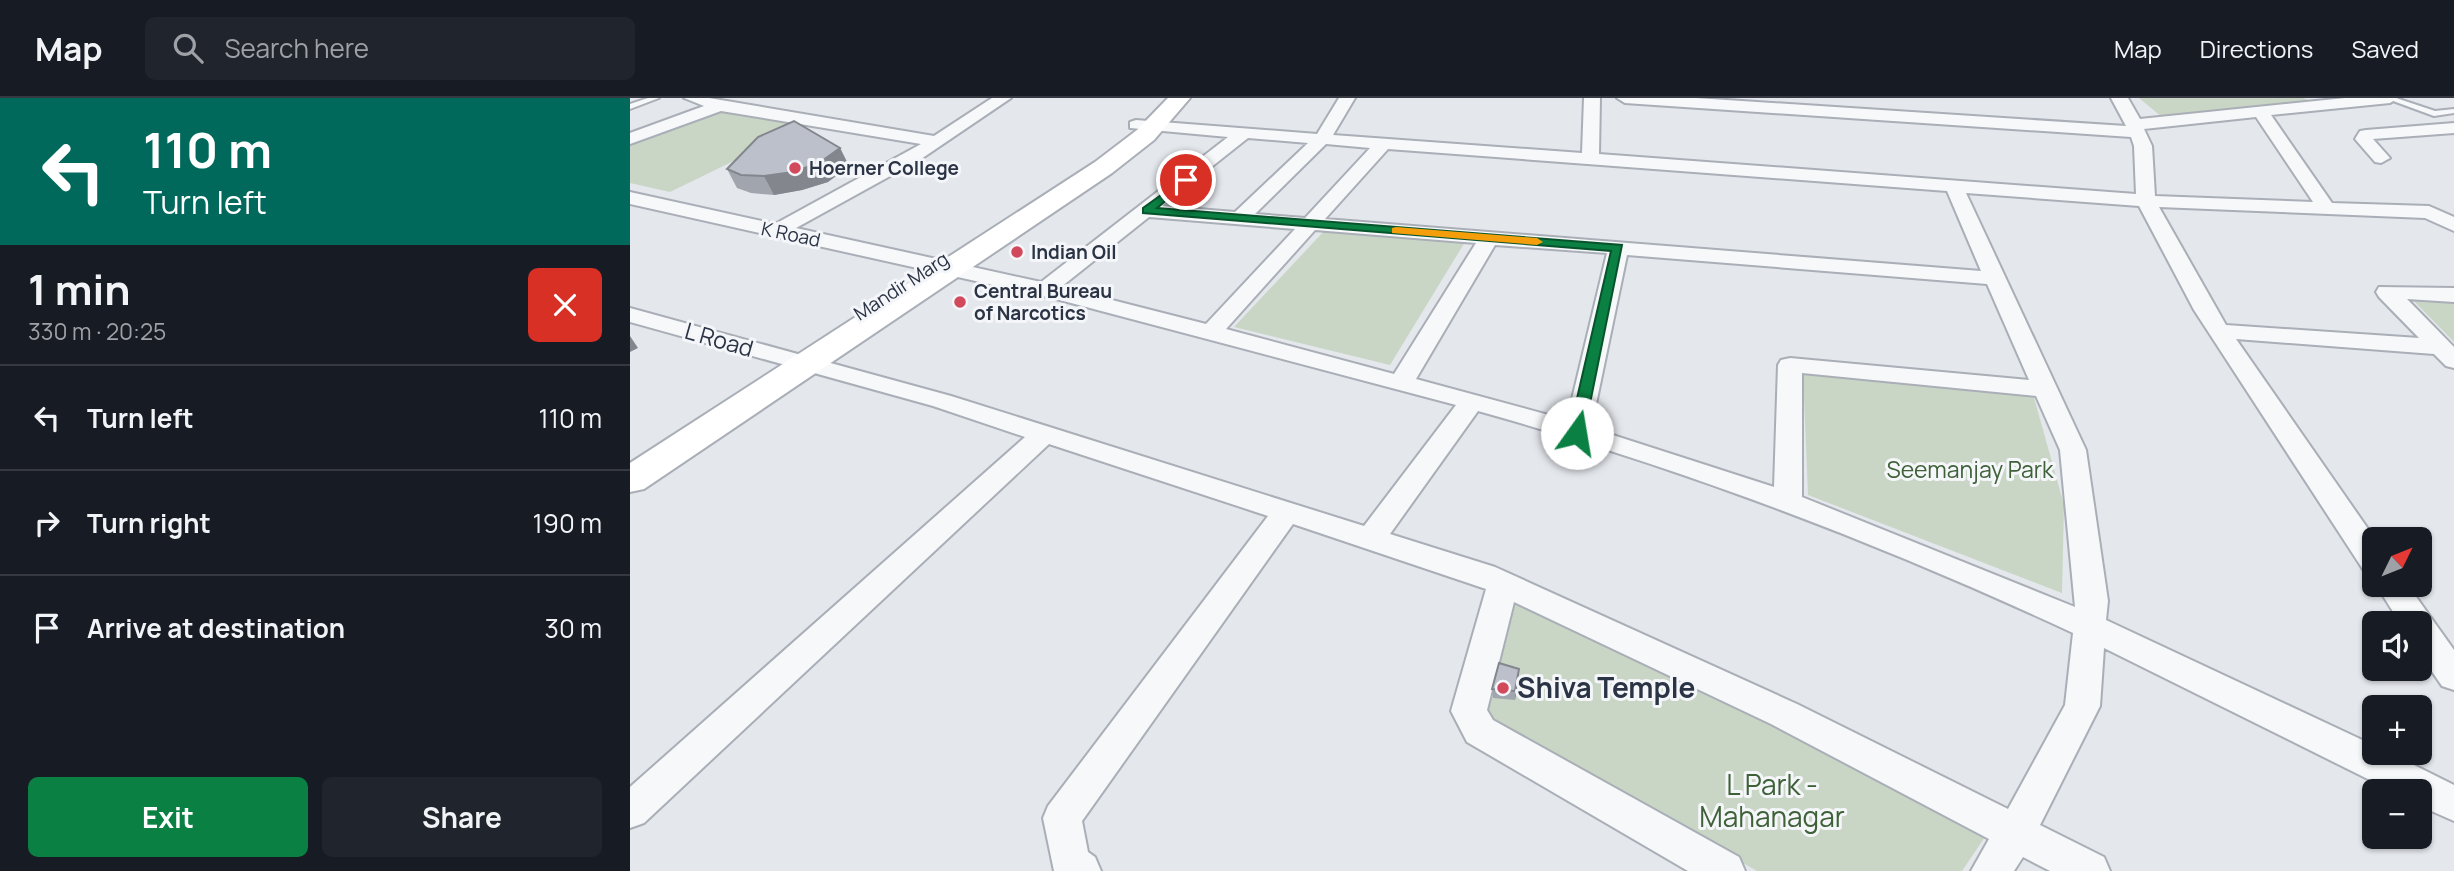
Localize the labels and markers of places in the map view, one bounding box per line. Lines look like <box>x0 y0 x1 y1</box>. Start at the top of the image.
pin <box>1156 150 1216 210</box>
place label: Hoerner College <box>809 155 959 181</box>
marker: Hoerner College <box>787 160 803 176</box>
place label: Indian Oil <box>1031 239 1117 265</box>
marker: Indian Oil <box>1009 244 1025 260</box>
place label: Central Bureau of Narcotics <box>974 278 1112 326</box>
marker: Central Bureau of Narcotics <box>952 294 968 310</box>
place label: Shiva Temple <box>1517 668 1695 706</box>
marker: Shiva Temple <box>1495 680 1511 696</box>

